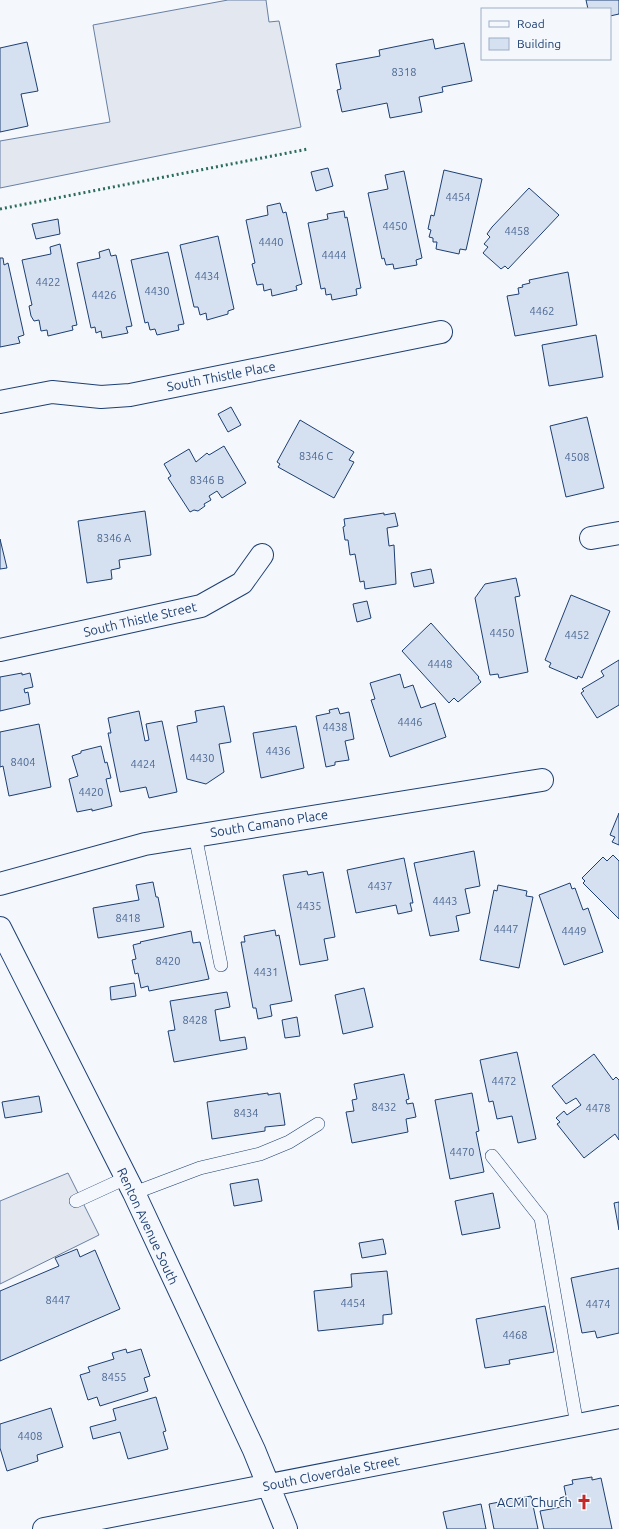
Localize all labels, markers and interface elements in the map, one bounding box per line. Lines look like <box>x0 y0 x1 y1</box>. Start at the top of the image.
legend <box>481 8 611 60</box>
text: Road <box>517 17 545 30</box>
text: Building <box>517 37 561 50</box>
house number: 8318 <box>392 66 416 78</box>
house number: 4454 <box>446 191 470 203</box>
house number: 4450 <box>383 220 407 232</box>
house number: 4458 <box>505 225 529 237</box>
house number: 4440 <box>259 236 283 248</box>
house number: 4444 <box>322 249 346 261</box>
house number: 4434 <box>195 270 219 282</box>
house number: 4422 <box>36 276 60 288</box>
house number: 4430 <box>145 285 169 297</box>
house number: 4426 <box>92 289 116 301</box>
house number: 4462 <box>530 305 554 317</box>
street label: South Thistle Place <box>165 359 277 393</box>
house number: 8346 C <box>299 450 333 462</box>
house number: 4508 <box>565 451 589 463</box>
house number: 8346 B <box>190 474 224 486</box>
house number: 8346 A <box>97 532 132 544</box>
street label: South Thistle Street <box>82 599 198 639</box>
house number: 4450 <box>490 627 514 639</box>
house number: 4452 <box>565 629 589 641</box>
house number: 4448 <box>428 658 452 670</box>
house number: 4446 <box>398 716 422 728</box>
house number: 4438 <box>323 721 347 733</box>
house number: 4436 <box>266 745 290 757</box>
house number: 4430 <box>190 752 214 764</box>
house number: 8404 <box>11 756 35 768</box>
house number: 4424 <box>131 758 155 770</box>
house number: 4420 <box>79 786 103 798</box>
street label: South Camano Place <box>209 807 329 839</box>
house number: 4437 <box>368 880 392 892</box>
house number: 4443 <box>433 895 457 907</box>
house number: 4435 <box>297 900 321 912</box>
house number: 8418 <box>116 912 140 924</box>
house number: 4447 <box>494 923 518 935</box>
house number: 4449 <box>562 925 586 937</box>
house number: 8420 <box>156 955 180 967</box>
house number: 4431 <box>254 966 278 978</box>
house number: 8428 <box>183 1014 207 1026</box>
house number: 4472 <box>492 1075 516 1087</box>
house number: 8432 <box>372 1101 396 1113</box>
house number: 4478 <box>586 1102 610 1114</box>
house number: 8434 <box>234 1107 258 1119</box>
house number: 4470 <box>450 1146 474 1158</box>
street label: Renton Avenue South <box>115 1166 181 1286</box>
house number: 8447 <box>46 1294 70 1306</box>
house number: 4454 <box>341 1297 365 1309</box>
house number: 4474 <box>586 1298 610 1310</box>
house number: 4468 <box>503 1329 527 1341</box>
house number: 8455 <box>102 1371 126 1383</box>
house number: 4408 <box>18 1430 42 1442</box>
street label: South Cloverdale Street <box>262 1453 400 1493</box>
church icon: ACMI Church <box>575 1493 593 1511</box>
place label: ACMI Church <box>497 1495 572 1509</box>

